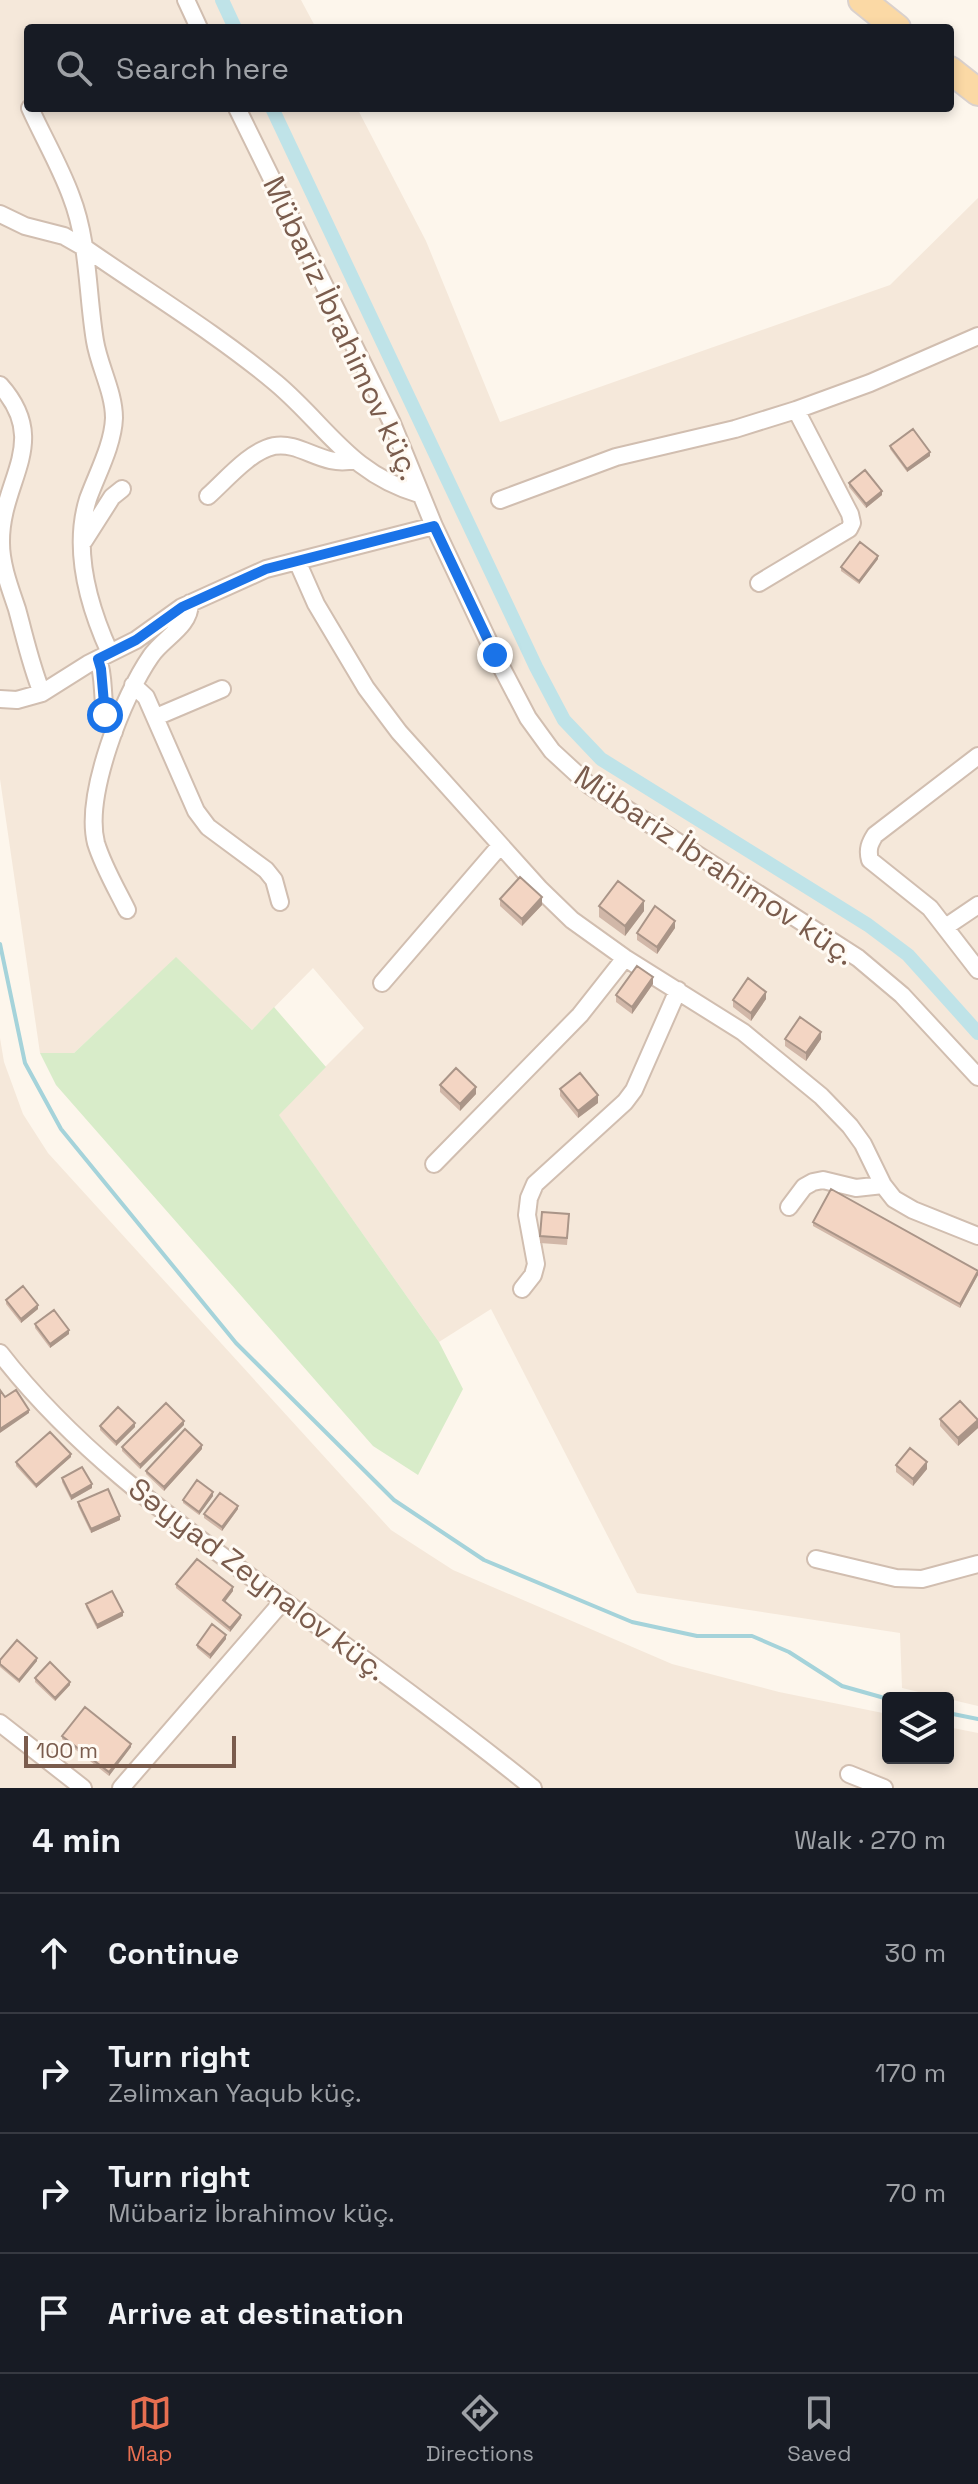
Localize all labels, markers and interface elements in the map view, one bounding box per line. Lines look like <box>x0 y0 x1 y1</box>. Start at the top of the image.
search box <box>24 24 954 112</box>
icon: search <box>52 46 96 90</box>
text: Search here <box>116 49 289 88</box>
street label: Mübariz İbrahimov küç. <box>254 170 430 486</box>
route end <box>477 637 513 673</box>
route start <box>87 697 123 733</box>
street label: Mübariz İbrahimov küç. <box>567 756 863 974</box>
street label: Səyyad Zeynalov küç. <box>121 1469 395 1689</box>
map controls <box>882 1692 954 1764</box>
button: layers <box>882 1692 954 1764</box>
scale bar <box>24 1732 236 1768</box>
text: 100 m <box>36 1736 98 1764</box>
text: 4 min <box>32 1819 121 1862</box>
text: Walk · 270 m <box>794 1823 946 1857</box>
icon: ahead <box>32 1931 76 1975</box>
text: Continue <box>108 1934 239 1973</box>
text: 30 m <box>885 1936 946 1970</box>
text: Turn right <box>108 2037 251 2076</box>
icon: right <box>32 2051 76 2095</box>
text: 170 m <box>875 2056 946 2090</box>
text: Zəlimxan Yaqub küç. <box>108 2076 362 2110</box>
text: Turn right <box>108 2157 251 2196</box>
icon: right <box>32 2171 76 2215</box>
text: 70 m <box>886 2176 946 2210</box>
text: Mübariz İbrahimov küç. <box>108 2196 395 2230</box>
icon: arrive <box>32 2291 76 2335</box>
text: Arrive at destination <box>108 2294 404 2333</box>
tab: Map <box>127 2391 173 2467</box>
tab: Directions <box>426 2391 534 2467</box>
tab: Saved <box>787 2391 851 2467</box>

